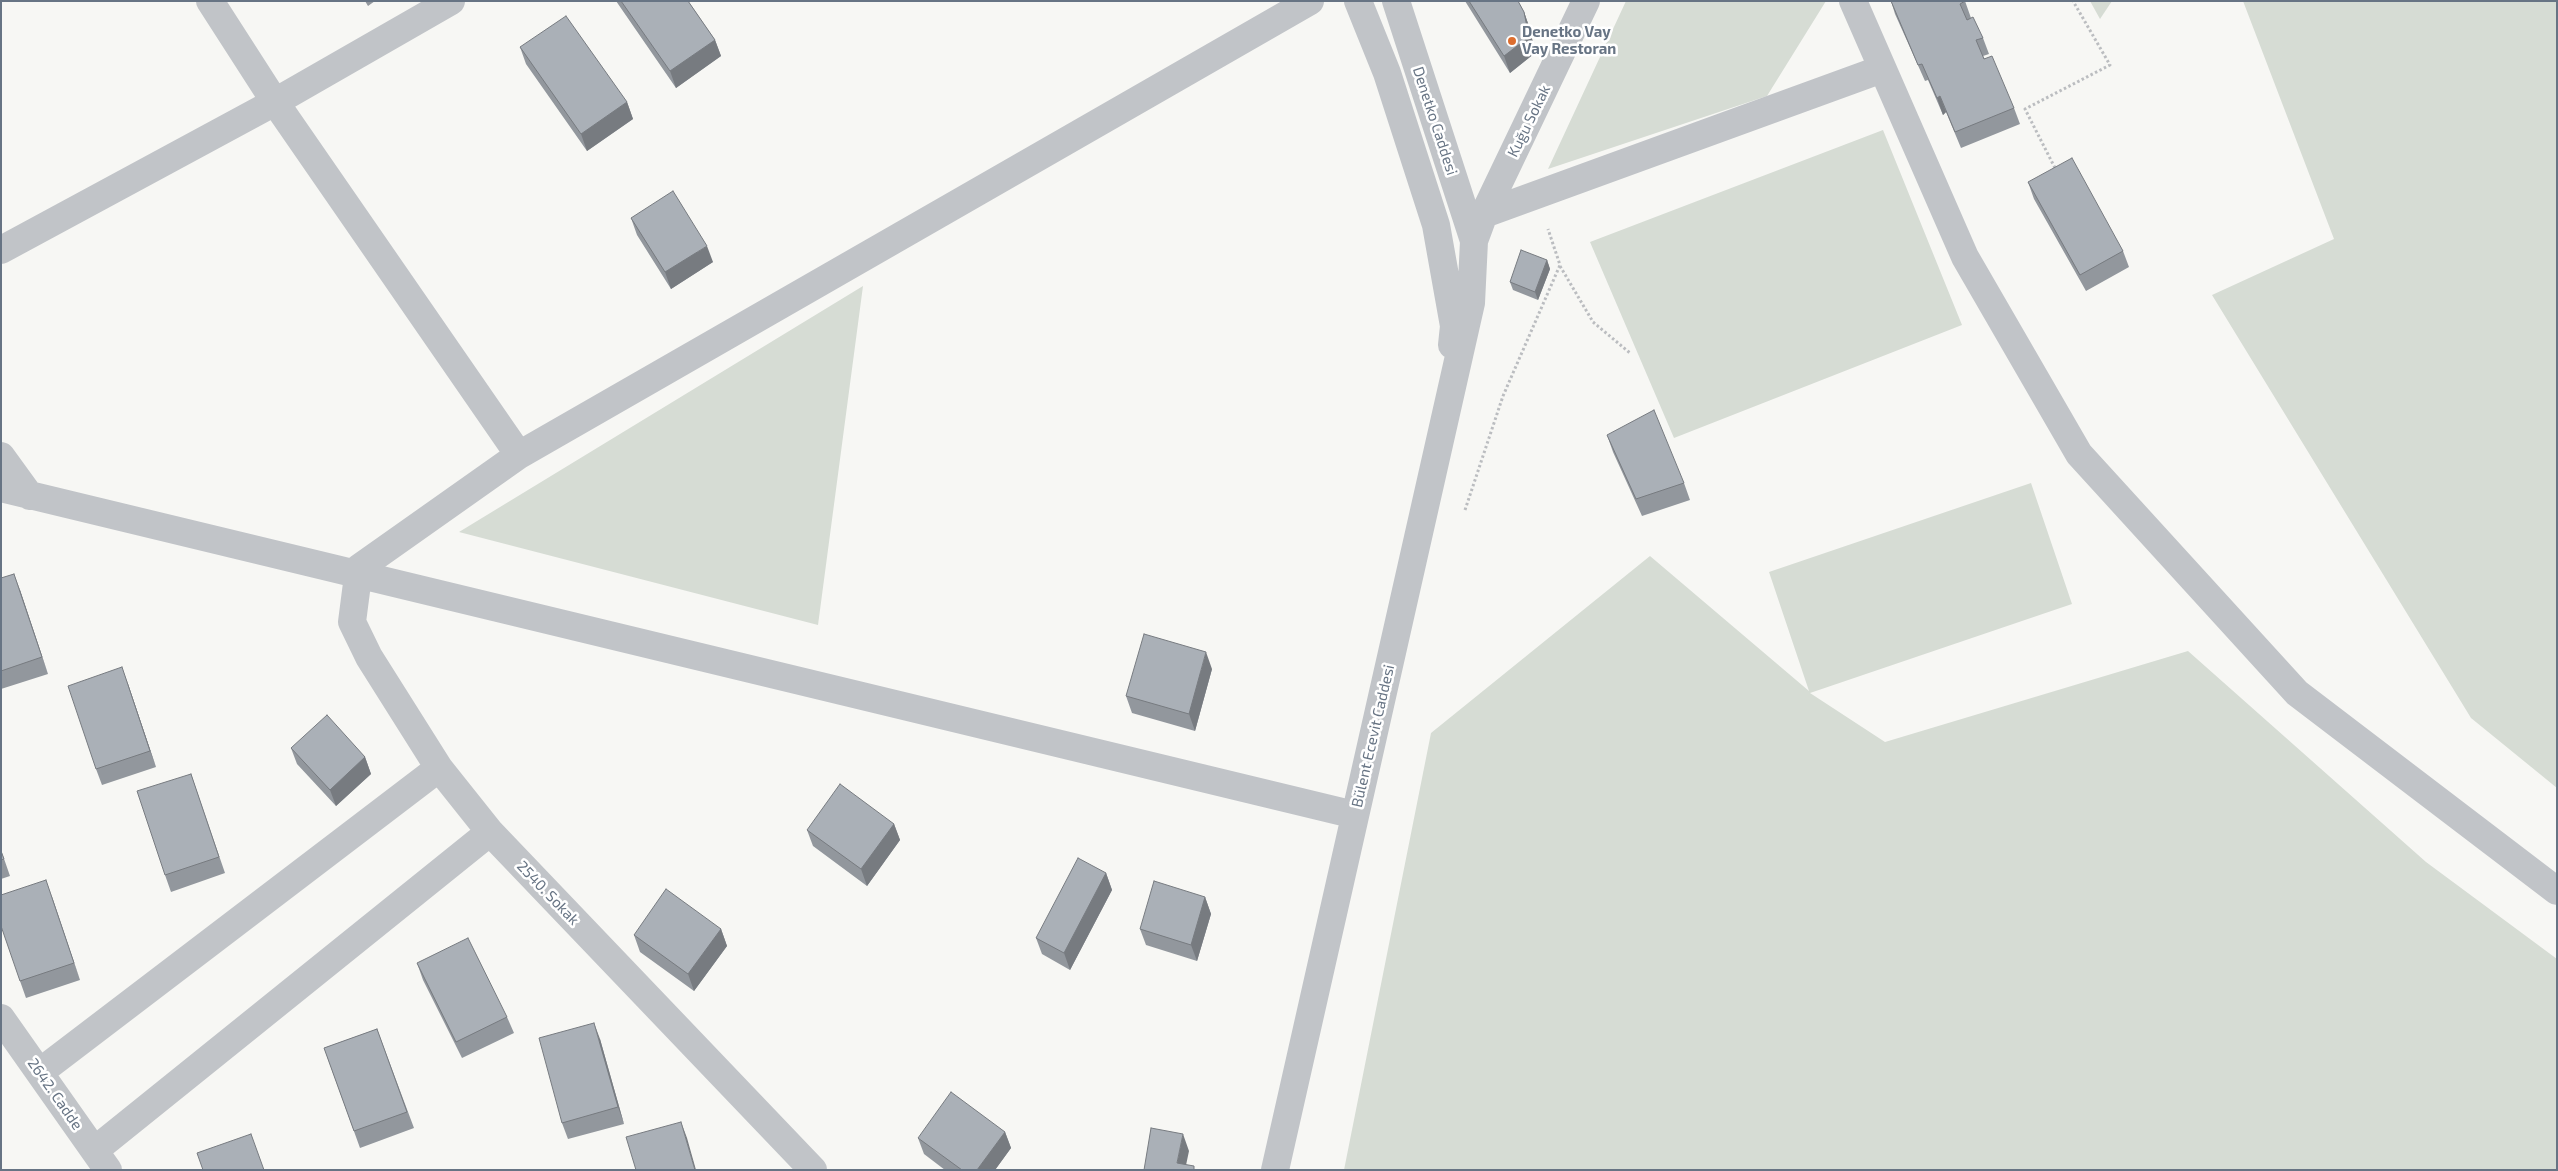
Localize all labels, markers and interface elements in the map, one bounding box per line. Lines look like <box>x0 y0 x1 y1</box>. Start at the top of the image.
place label: Denetko Vay Vay Restoran <box>1522 23 1616 58</box>
marker: Denetko Vay Vay Restoran <box>1506 35 1518 47</box>
street label: Denetko Caddesi <box>1409 64 1461 178</box>
street label: Kuğu Sokak <box>1504 82 1554 160</box>
street label: Bülent Ecevit Caddesi <box>1348 663 1398 809</box>
street label: 2540. Sokak <box>513 857 583 929</box>
street label: 2642. Cadde <box>24 1055 86 1133</box>

